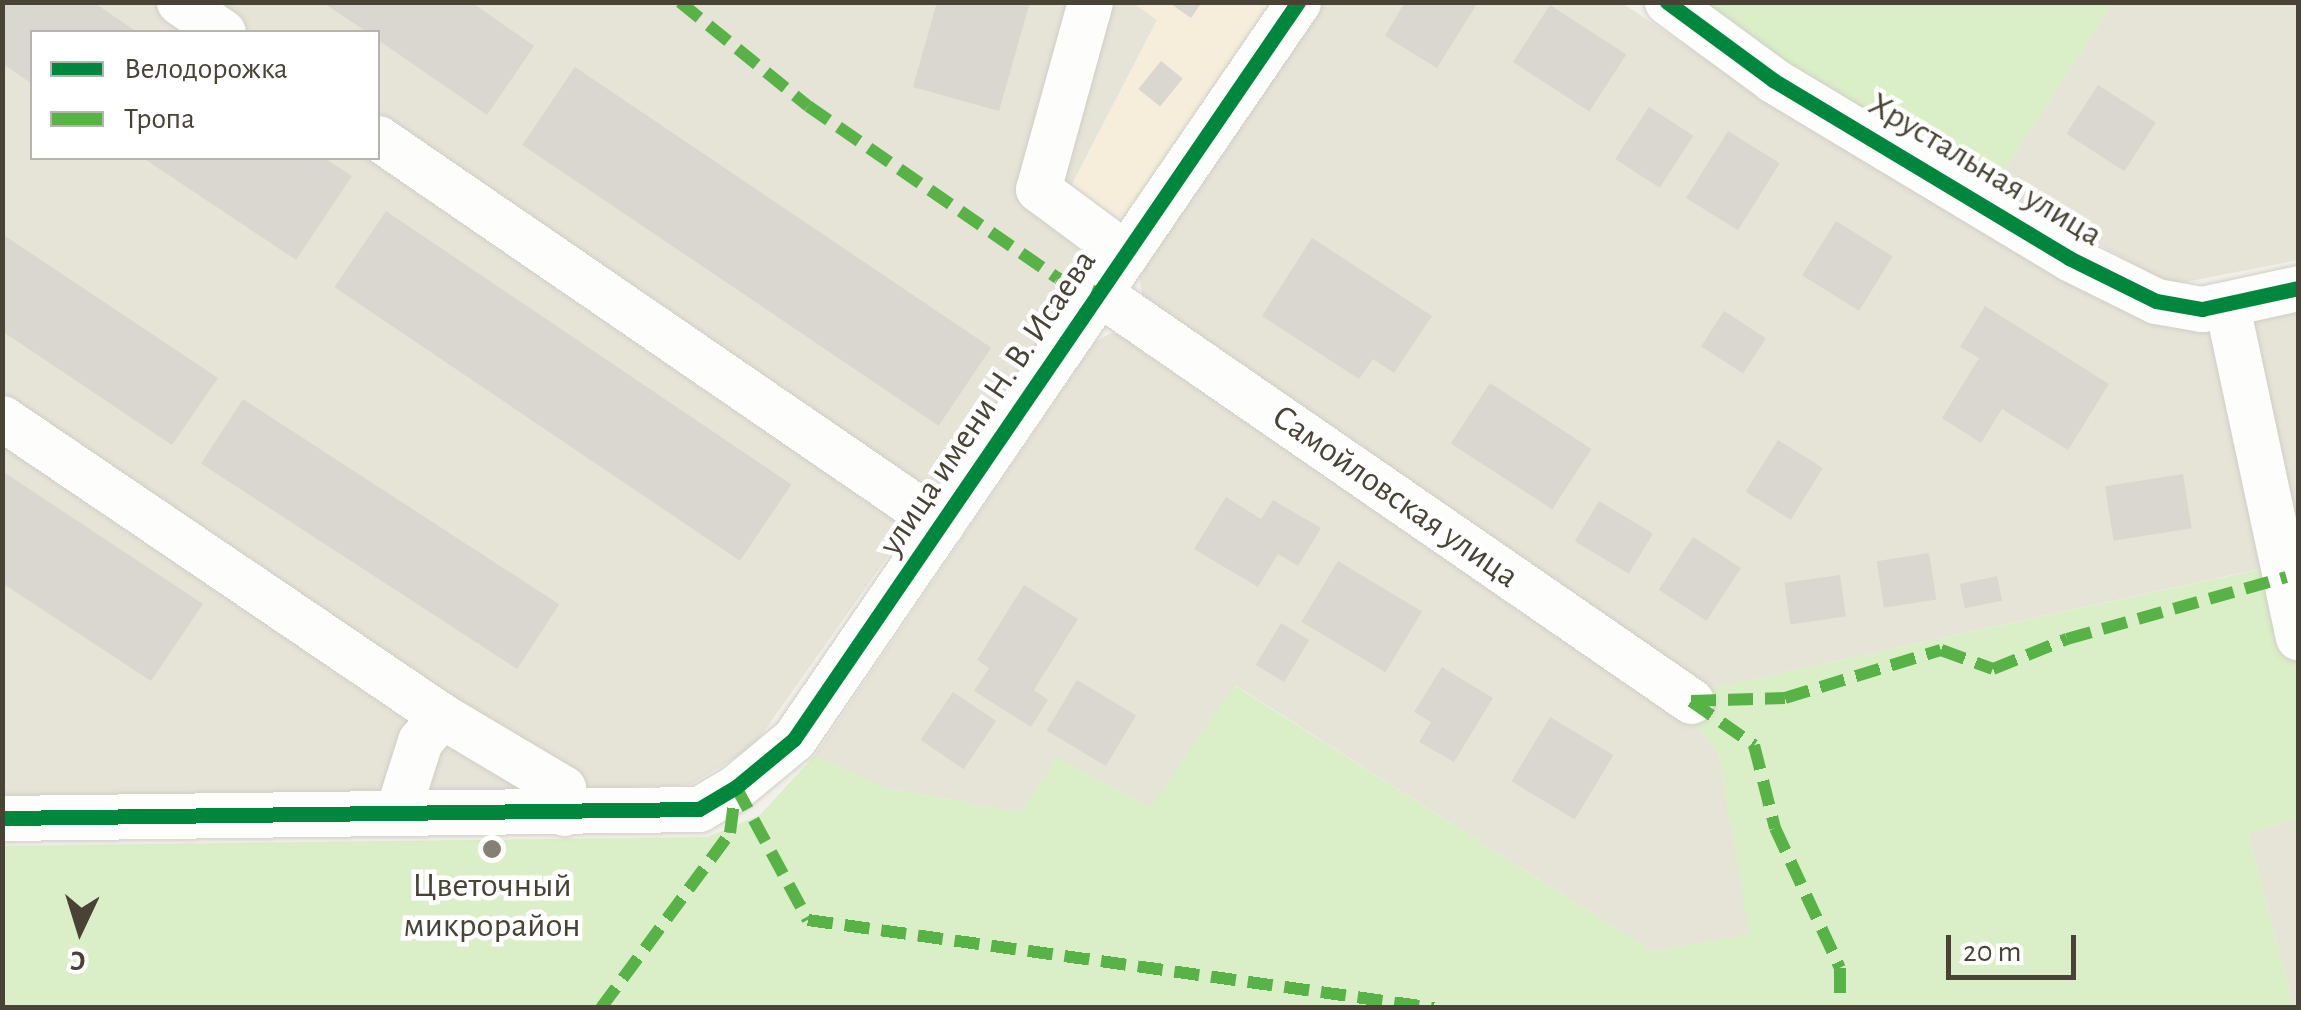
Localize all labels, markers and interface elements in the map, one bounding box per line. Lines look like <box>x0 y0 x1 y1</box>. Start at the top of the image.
legend <box>30 30 380 160</box>
text: Велодорожка <box>124 54 288 84</box>
street label: Хрустальная улица <box>1861 84 2109 256</box>
text: Тропа <box>124 104 195 134</box>
street label: улица имени Н. В. Исаева <box>870 242 1106 564</box>
street label: Самойловская улица <box>1264 396 1526 598</box>
marker: Цветочный микрорайон <box>481 838 503 860</box>
place label: Цветочный микрорайон <box>403 865 581 947</box>
north arrow <box>30 880 130 980</box>
scale bar <box>1951 915 2081 977</box>
text: 20 m <box>1963 937 2021 967</box>
text: С <box>69 945 87 974</box>

